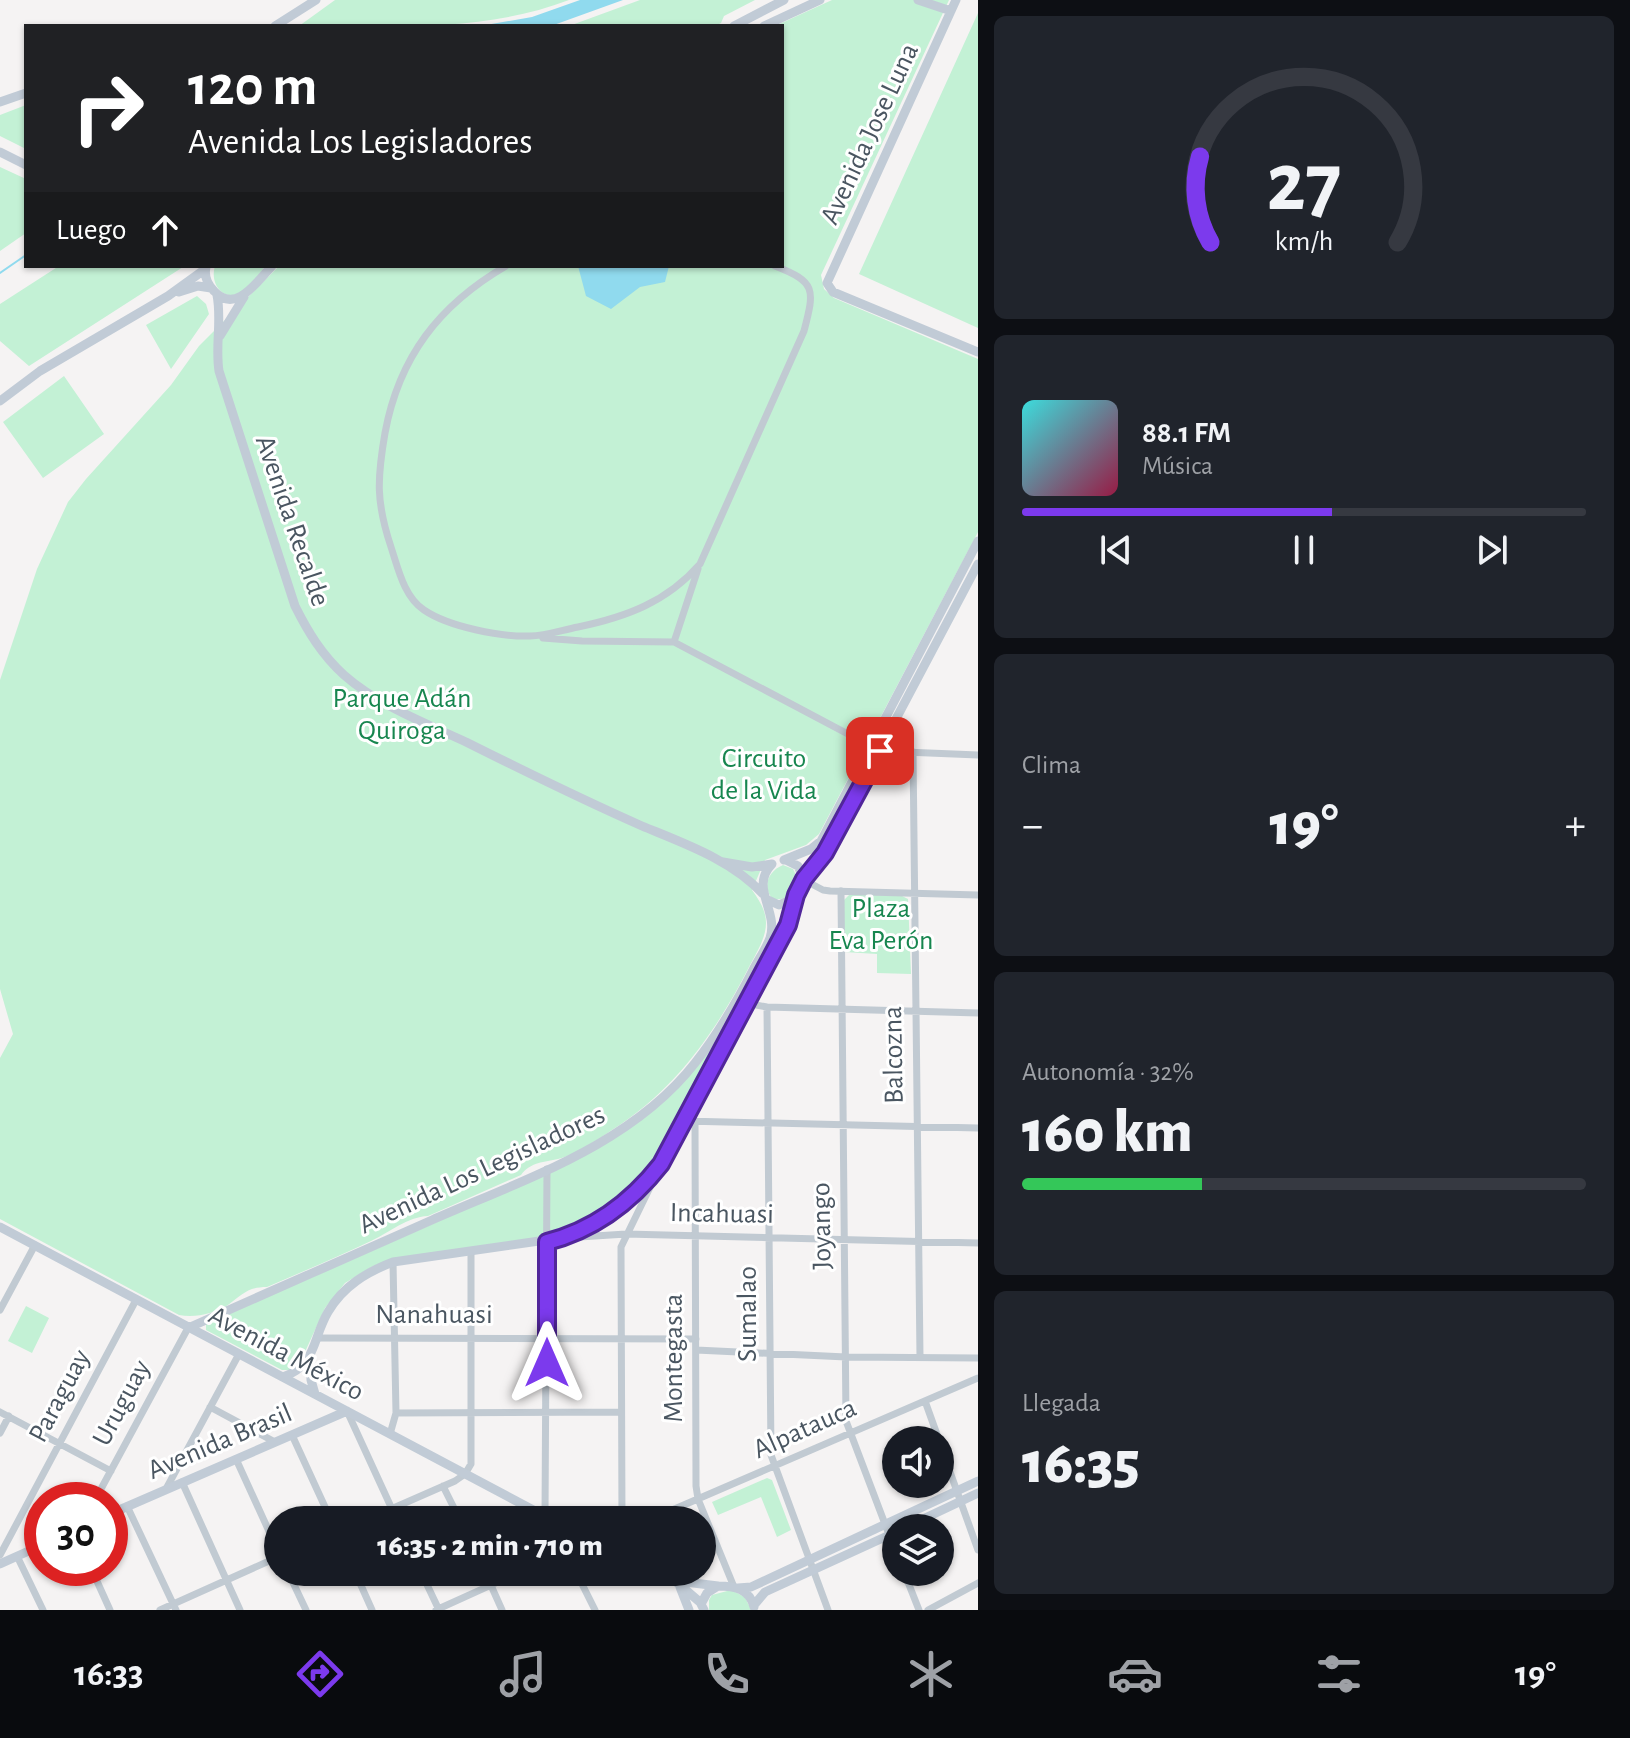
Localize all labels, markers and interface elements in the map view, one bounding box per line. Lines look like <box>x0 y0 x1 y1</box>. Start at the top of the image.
street label: Avenida Jose Luna <box>816 39 924 229</box>
icon: right <box>56 56 160 160</box>
text: 120 m <box>188 59 317 115</box>
text: Avenida Los Legisladores <box>188 124 533 160</box>
text: 27 <box>1266 142 1342 226</box>
icon: ahead <box>143 208 187 252</box>
text: Luego <box>56 215 127 245</box>
text: km/h <box>1275 228 1333 257</box>
text: 88.1 FM <box>1142 418 1231 448</box>
street label: Avenida Recalde <box>250 432 334 610</box>
text: Música <box>1142 453 1213 479</box>
icon: previous <box>1094 528 1138 572</box>
icon: pause <box>1282 528 1326 572</box>
icon: next <box>1470 528 1514 572</box>
park label: Parque Adán Quiroga <box>333 685 471 745</box>
pin <box>846 717 914 785</box>
icon: arrive <box>858 729 902 773</box>
park label: Circuito de la Vida <box>711 745 817 805</box>
text: Clima <box>1022 752 1081 778</box>
text: 19° <box>1270 796 1338 856</box>
text: − <box>1022 804 1043 848</box>
text: + <box>1565 804 1586 848</box>
park label: Plaza Eva Perón <box>829 895 933 955</box>
street label: Balcozna <box>879 1006 909 1104</box>
text: Autonomía · 32% <box>1022 1059 1194 1085</box>
street label: Avenida Los Legisladores <box>355 1101 609 1239</box>
text: 160 km <box>1022 1103 1193 1163</box>
street label: Joyango <box>807 1182 837 1270</box>
street label: Incahuasi <box>670 1199 774 1229</box>
street label: Sumalao <box>734 1266 762 1362</box>
street label: Montegasta <box>660 1293 688 1423</box>
street label: Avenida México <box>204 1301 368 1407</box>
street label: Nanahuasi <box>375 1301 493 1329</box>
position arrow <box>505 1321 589 1405</box>
street label: Paraguay <box>24 1345 96 1447</box>
street label: Uruguay <box>88 1355 156 1451</box>
text: Llegada <box>1022 1390 1101 1416</box>
street label: Alpatauca <box>749 1394 861 1464</box>
street label: Avenida Brasil <box>144 1399 296 1485</box>
map controls <box>882 1426 954 1586</box>
button: sound <box>882 1426 954 1498</box>
text: 16:35 <box>1022 1434 1140 1494</box>
speed limit sign: 30 <box>24 1482 128 1586</box>
button: layers <box>882 1514 954 1586</box>
text: 16:35 · 2 min · 710 m <box>377 1531 603 1561</box>
icon: directions <box>292 1646 348 1702</box>
icon: music <box>495 1646 551 1702</box>
icon: phone <box>699 1646 755 1702</box>
icon: climate <box>903 1646 959 1702</box>
icon: car <box>1107 1646 1163 1702</box>
icon: filters <box>1311 1646 1367 1702</box>
text: 16:33 <box>74 1656 144 1692</box>
text: 19° <box>1515 1656 1556 1692</box>

